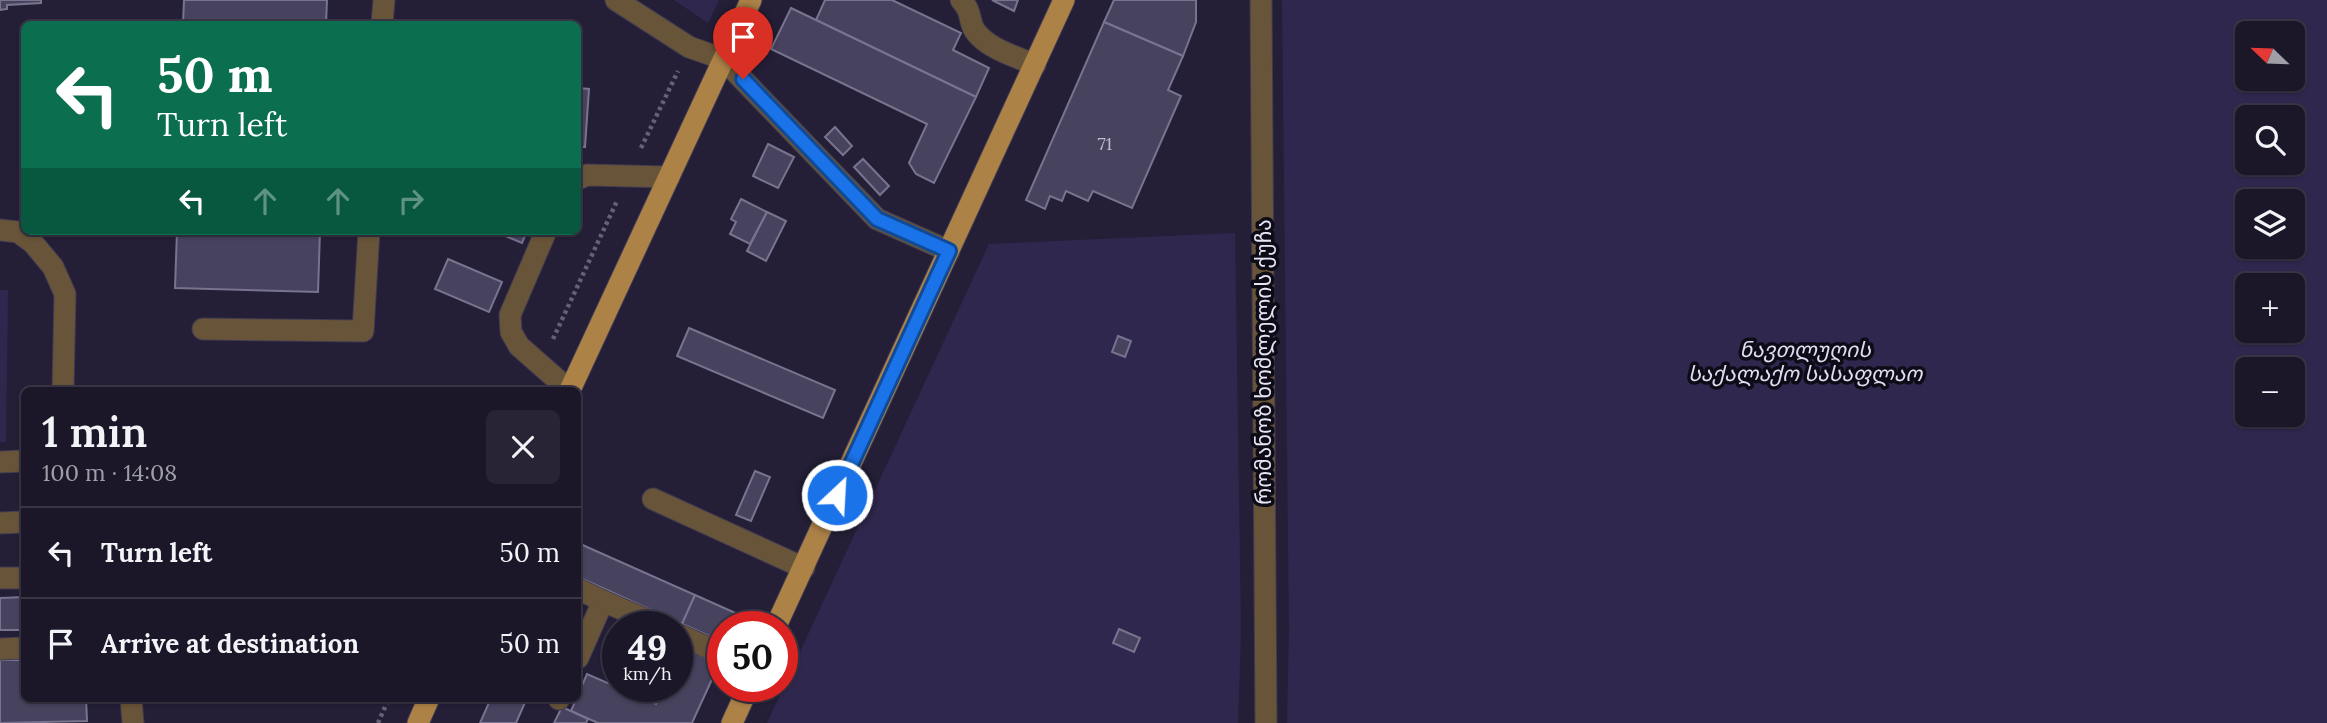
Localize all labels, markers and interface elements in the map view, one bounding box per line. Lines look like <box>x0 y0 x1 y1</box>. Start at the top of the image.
pin <box>713 7 773 79</box>
icon: arrive <box>724 18 762 56</box>
north arrow <box>2235 21 2305 91</box>
map controls <box>2235 21 2305 427</box>
text: 50 m <box>157 43 273 105</box>
icon: left <box>42 49 133 140</box>
text: Turn left <box>157 104 287 145</box>
button: search <box>2235 105 2305 175</box>
house number: 71 <box>1098 132 1112 155</box>
icon: left <box>173 182 211 220</box>
icon: ahead <box>246 182 284 220</box>
icon: ahead <box>319 182 357 220</box>
icon: right <box>392 182 430 220</box>
button: layers <box>2235 189 2305 259</box>
street label: რომანოზ ხომლელის ქუჩა <box>1250 219 1277 505</box>
button: + <box>2235 273 2305 343</box>
park label: ნავთლუღის საქალაქო სასაფლაო <box>1688 336 1923 387</box>
button: − <box>2235 357 2305 427</box>
text: 1 min <box>42 405 147 459</box>
button: close <box>486 410 560 484</box>
text: 100 m · 14:08 <box>42 458 177 487</box>
position arrow <box>800 458 874 532</box>
icon: left <box>42 534 80 572</box>
text: Turn left <box>101 536 212 569</box>
text: 50 m <box>500 536 560 569</box>
speed limit sign: 50 <box>707 611 798 702</box>
icon: arrive <box>42 625 80 663</box>
text: 49 <box>628 625 667 670</box>
text: Arrive at destination <box>101 627 359 660</box>
text: 50 m <box>500 627 560 660</box>
text: km/h <box>623 662 672 685</box>

